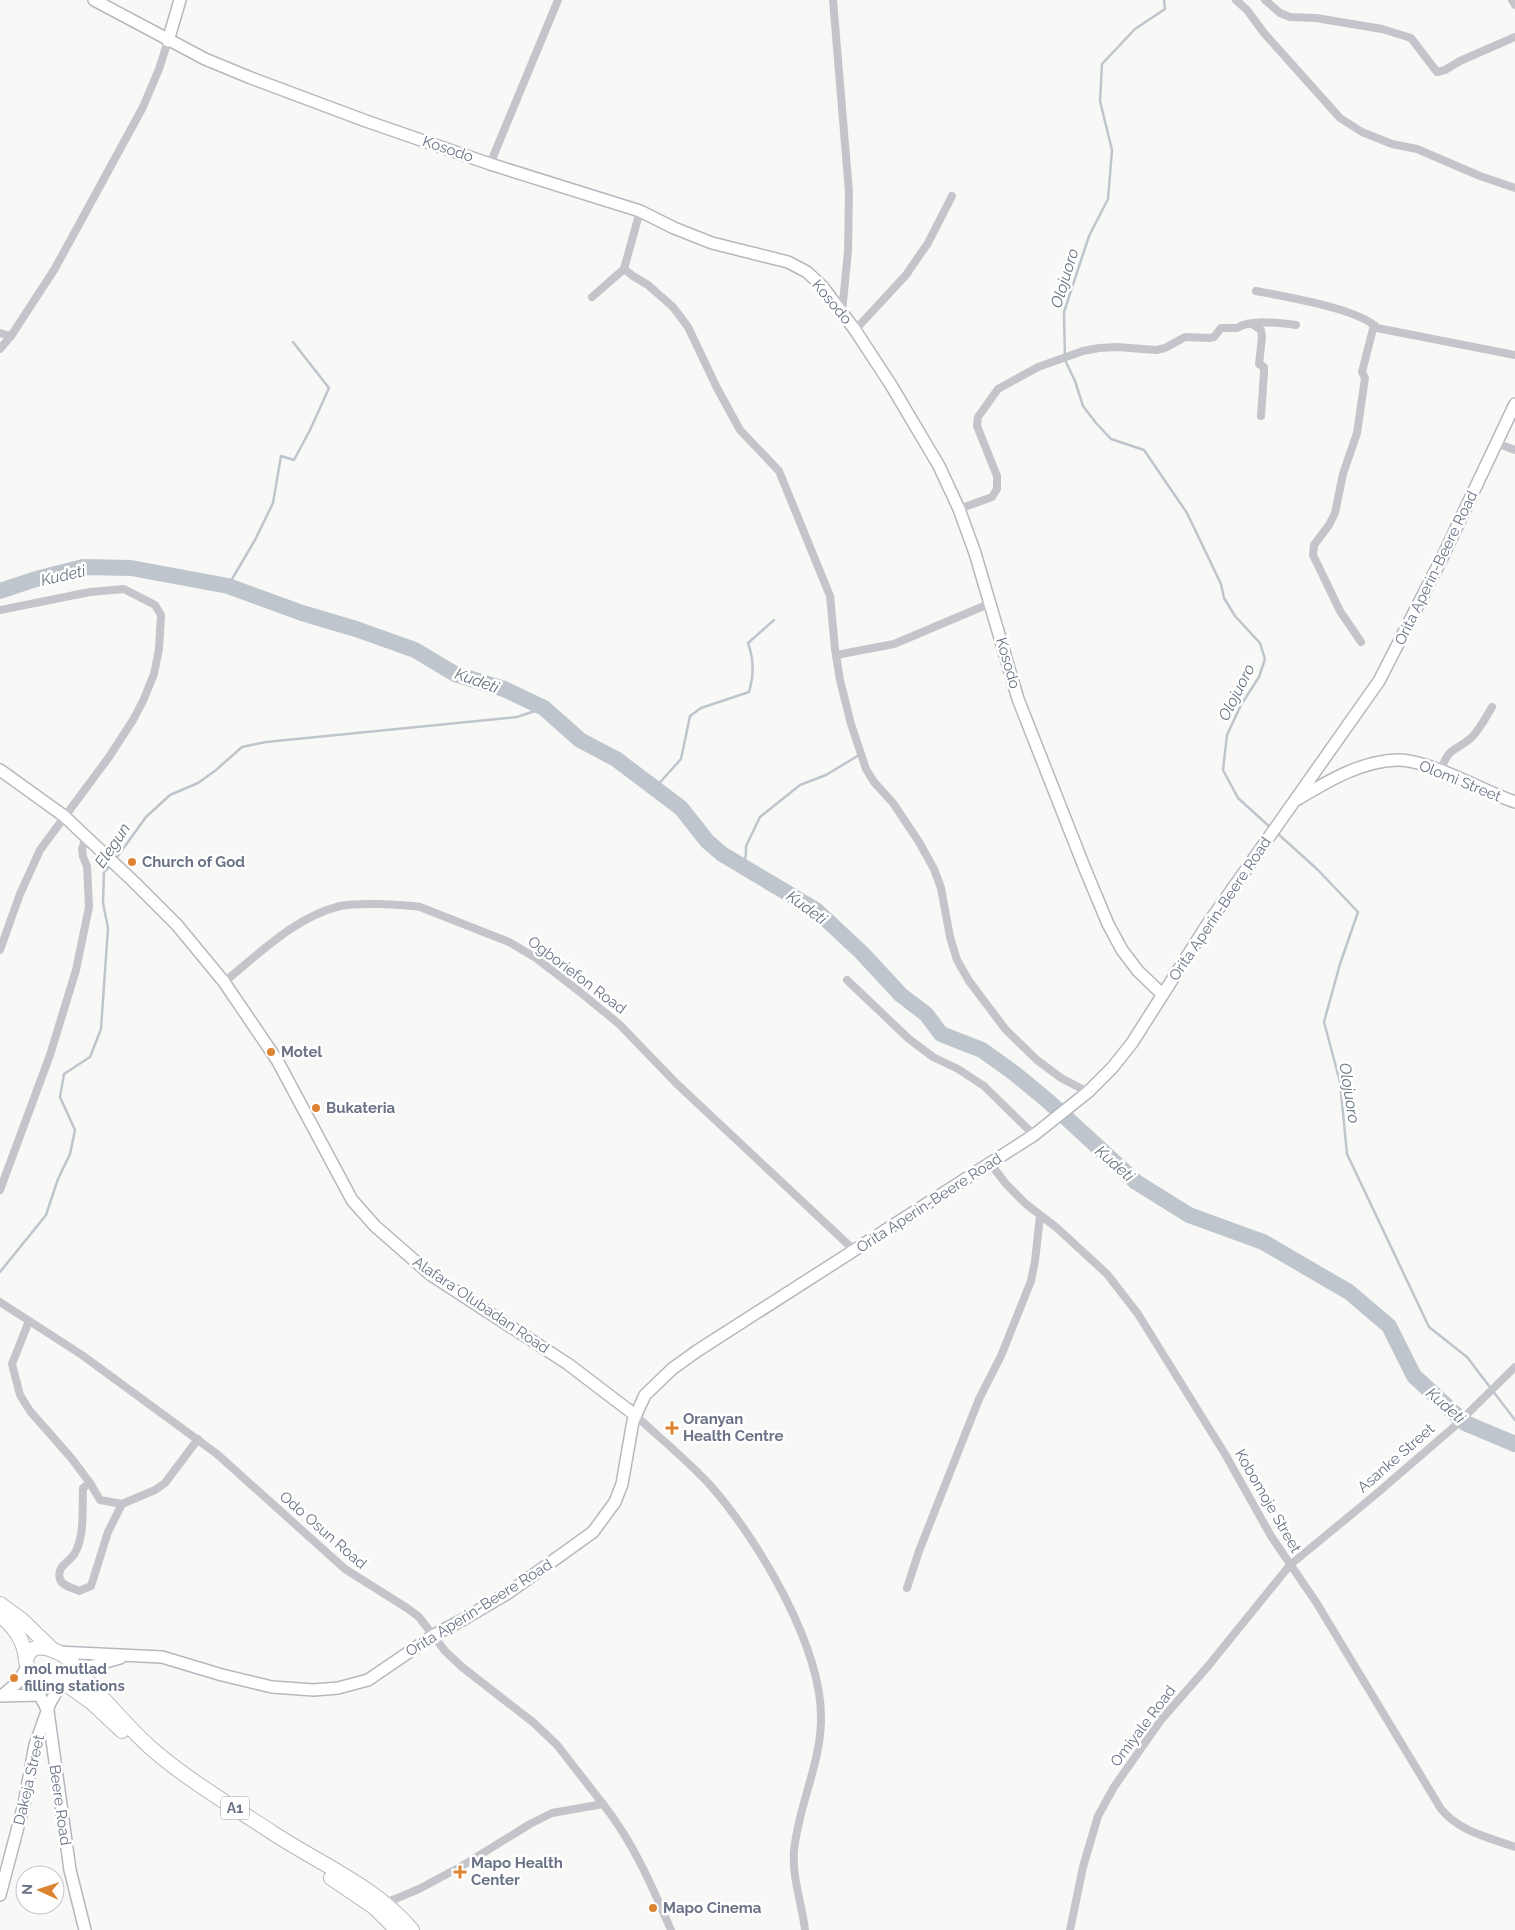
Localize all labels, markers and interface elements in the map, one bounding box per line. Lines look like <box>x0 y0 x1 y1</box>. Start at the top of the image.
street label: Kosodo <box>420 132 476 166</box>
water label: Olojuoro <box>1046 246 1082 310</box>
street label: Kosodo <box>808 276 856 328</box>
street label: Orita Aperin-Beere Road <box>1391 488 1481 648</box>
water label: Kudeti <box>39 561 88 590</box>
street label: Kosodo <box>992 635 1024 691</box>
water label: Olojuoro <box>1214 661 1259 724</box>
water label: Kudeti <box>452 664 502 697</box>
street label: Olomi Street <box>1416 756 1504 806</box>
water label: Elegun <box>91 819 134 871</box>
street label: Orita Aperin-Beere Road <box>1165 834 1275 984</box>
place label: Church of God <box>142 853 245 871</box>
marker: Church of God <box>126 856 138 868</box>
water label: Kudeti <box>783 886 831 929</box>
street label: Ogboriefon Road <box>524 932 630 1018</box>
place label: Motel <box>281 1043 322 1061</box>
marker: Motel <box>265 1046 277 1058</box>
water label: Olojuoro <box>1335 1061 1364 1125</box>
place label: Bukateria <box>326 1099 396 1117</box>
marker: Bukateria <box>310 1102 322 1114</box>
water label: Kudeti <box>1091 1141 1138 1186</box>
street label: Orita Aperin-Beere Road <box>853 1149 1005 1257</box>
street label: Alafara Olubadan Road <box>409 1253 553 1357</box>
water label: Kudeti <box>1422 1383 1469 1428</box>
place label: Oranyan Health Centre <box>683 1410 783 1445</box>
street label: Asanke Street <box>1354 1420 1438 1496</box>
marker: Oranyan Health Centre <box>665 1421 679 1435</box>
street label: Kobomoje Street <box>1231 1446 1305 1556</box>
street label: Odo Osun Road <box>276 1487 370 1573</box>
street label: Orita Aperin-Beere Road <box>402 1555 556 1661</box>
place label: mol mutlad filling stations <box>24 1660 125 1695</box>
marker: mol mutlad filling stations <box>8 1672 20 1684</box>
street label: Omiyale Road <box>1107 1682 1179 1770</box>
street label: Dakeja Street <box>10 1733 48 1827</box>
street label: Beere Road <box>45 1764 75 1846</box>
road number: A1 <box>221 1796 249 1820</box>
place label: Mapo Health Center <box>471 1854 563 1889</box>
north arrow <box>15 1865 65 1915</box>
marker: Mapo Health Center <box>453 1865 467 1879</box>
text: N <box>19 1884 35 1895</box>
place label: Mapo Cinema <box>663 1899 762 1917</box>
marker: Mapo Cinema <box>647 1902 659 1914</box>

